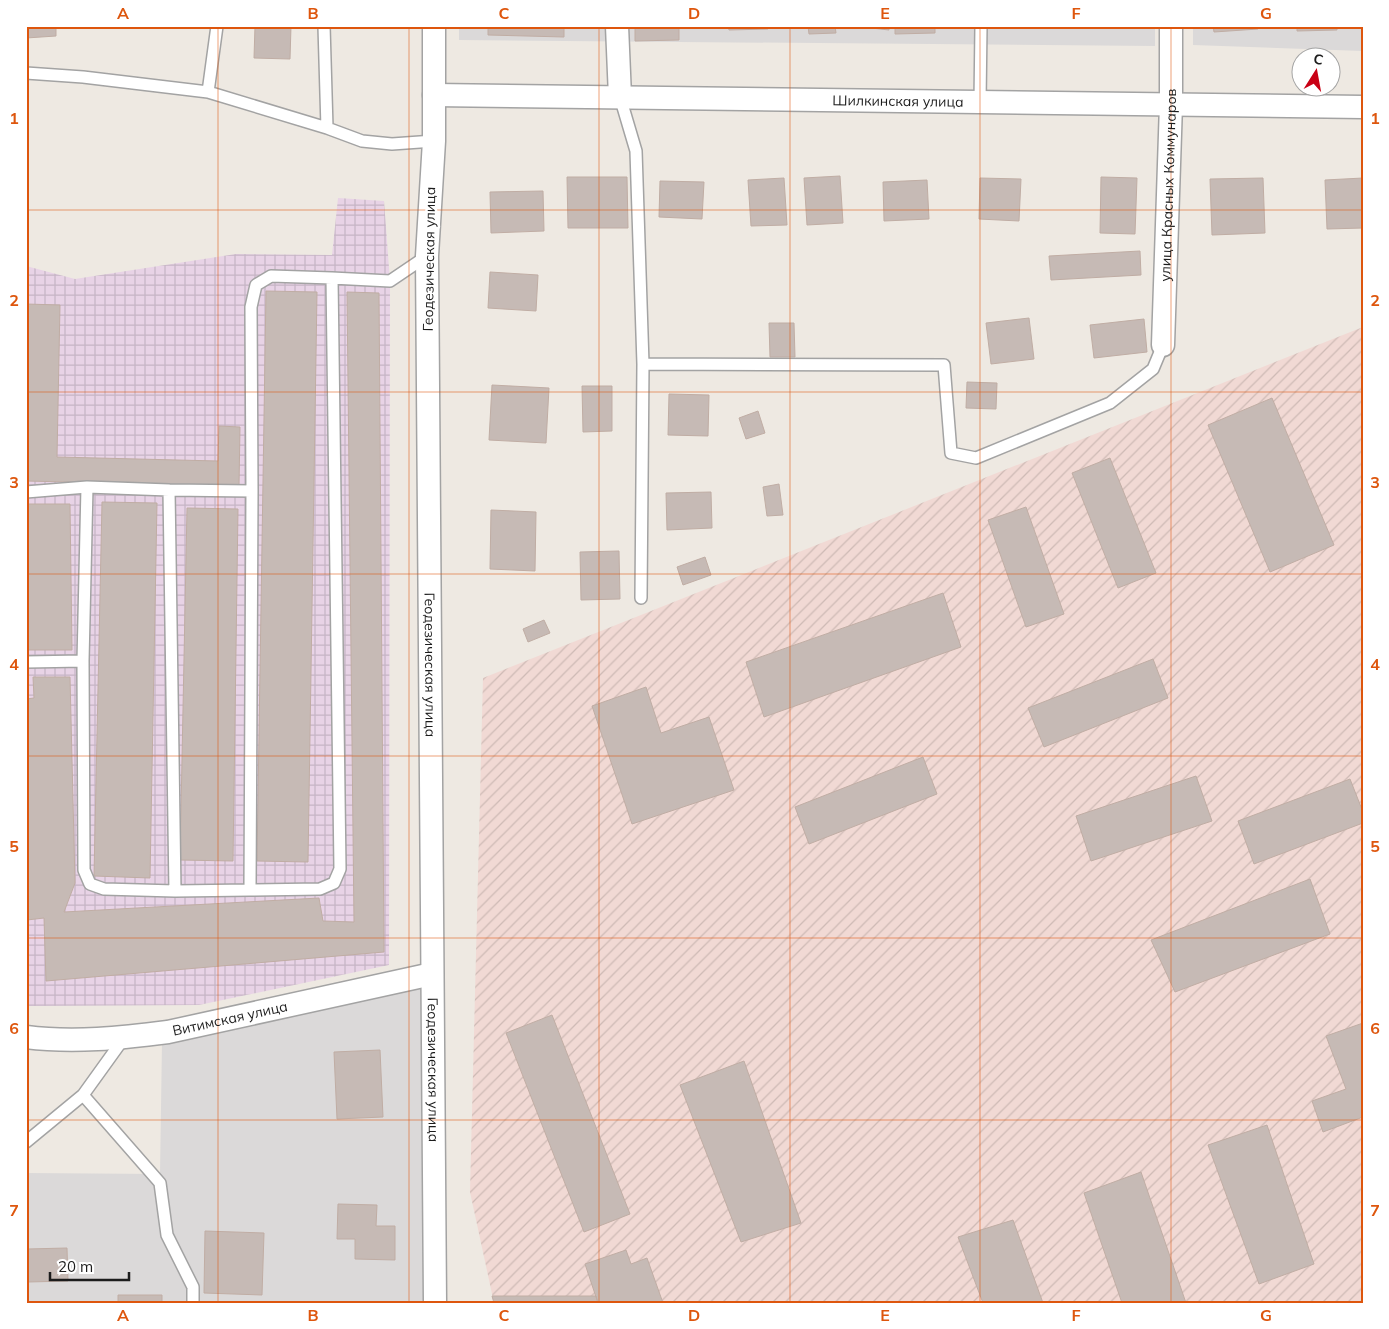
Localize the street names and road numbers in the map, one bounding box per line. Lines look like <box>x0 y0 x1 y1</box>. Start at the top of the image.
street label: улица Красных Коммунаров <box>1156 88 1180 282</box>
street label: Шилкинская улица <box>832 91 964 111</box>
street label: Геодезическая улица <box>419 187 439 331</box>
street label: Геодезическая улица <box>421 592 440 737</box>
street label: Витимская улица <box>171 997 289 1040</box>
street label: Геодезическая улица <box>424 997 443 1142</box>

